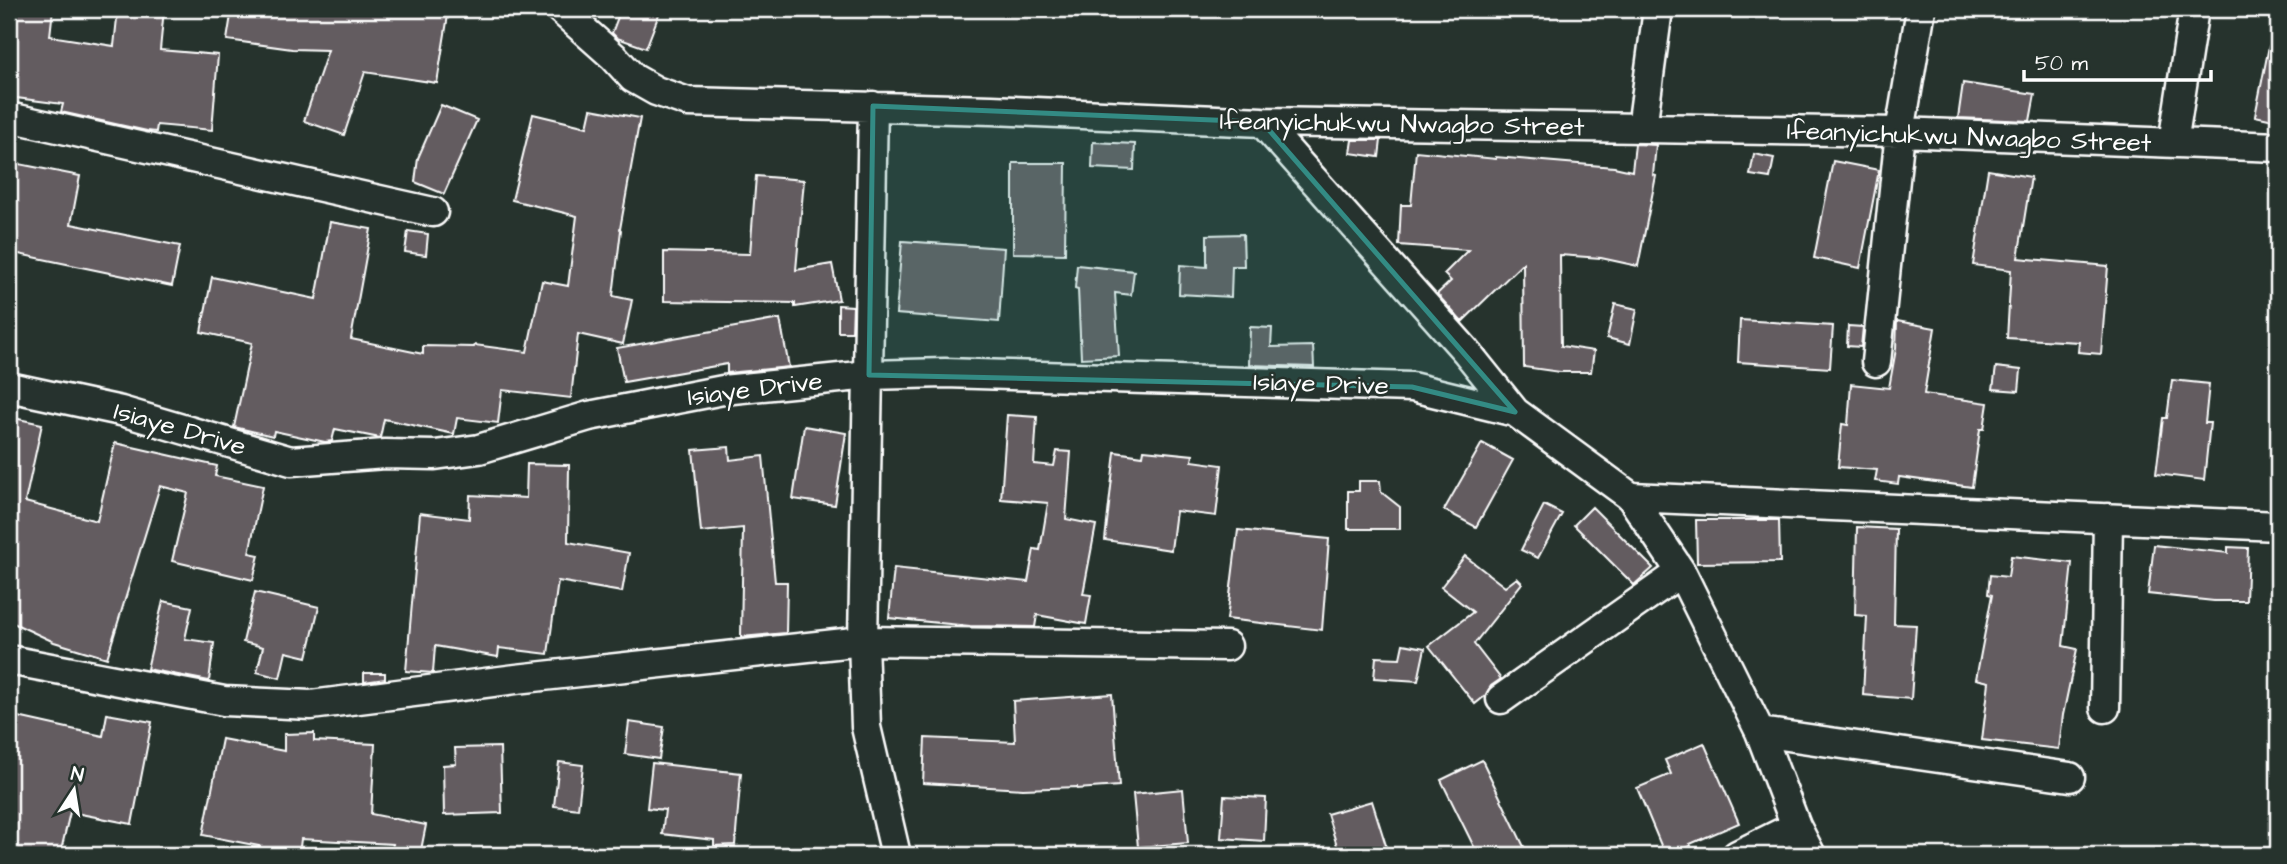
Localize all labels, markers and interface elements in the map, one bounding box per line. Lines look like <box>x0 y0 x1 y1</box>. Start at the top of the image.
scale bar <box>2024 38 2212 82</box>
text: 50 m <box>2035 49 2089 78</box>
street label: Ifeanyichukwu Nwagbo Street <box>1219 103 1585 147</box>
street label: Ifeanyichukwu Nwagbo Street <box>1786 113 2152 163</box>
street label: Isiaye Drive <box>686 363 825 417</box>
street label: Isiaye Drive <box>1253 364 1389 406</box>
street label: Isiaye Drive <box>109 393 250 467</box>
north arrow <box>38 756 108 826</box>
text: N <box>69 760 86 789</box>

